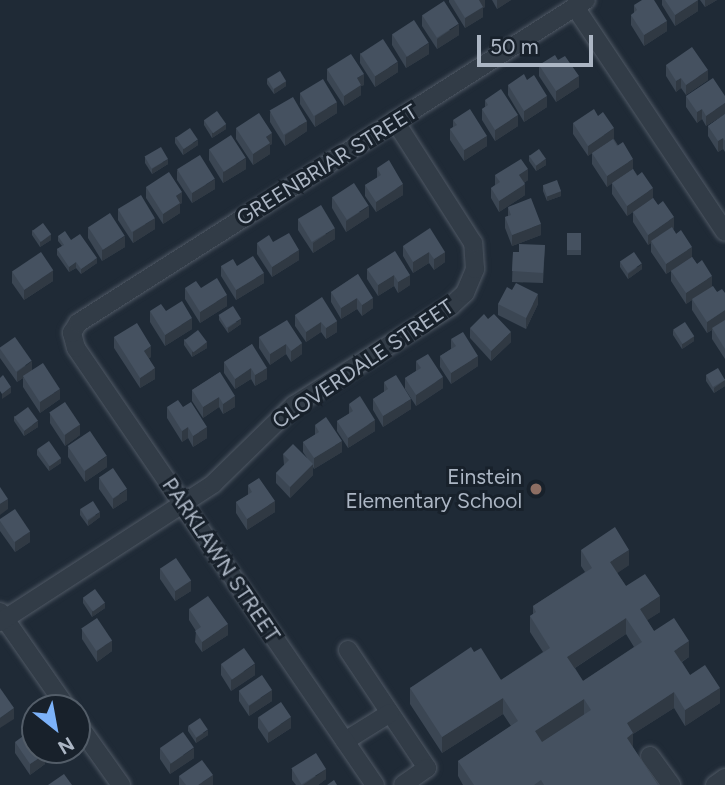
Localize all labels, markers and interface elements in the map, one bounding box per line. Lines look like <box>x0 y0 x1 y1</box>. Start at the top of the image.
scale bar <box>480 21 596 65</box>
text: 50 m <box>490 34 539 59</box>
street label: GREENBRIAR STREET <box>232 99 422 231</box>
street label: CLOVERDALE STREET <box>268 294 458 434</box>
place label: Einstein Elementary School <box>346 464 522 514</box>
street label: PARKLAWN STREET <box>157 473 285 647</box>
marker: Einstein Elementary School <box>528 481 544 497</box>
north arrow <box>21 694 91 764</box>
text: N <box>54 732 78 759</box>

